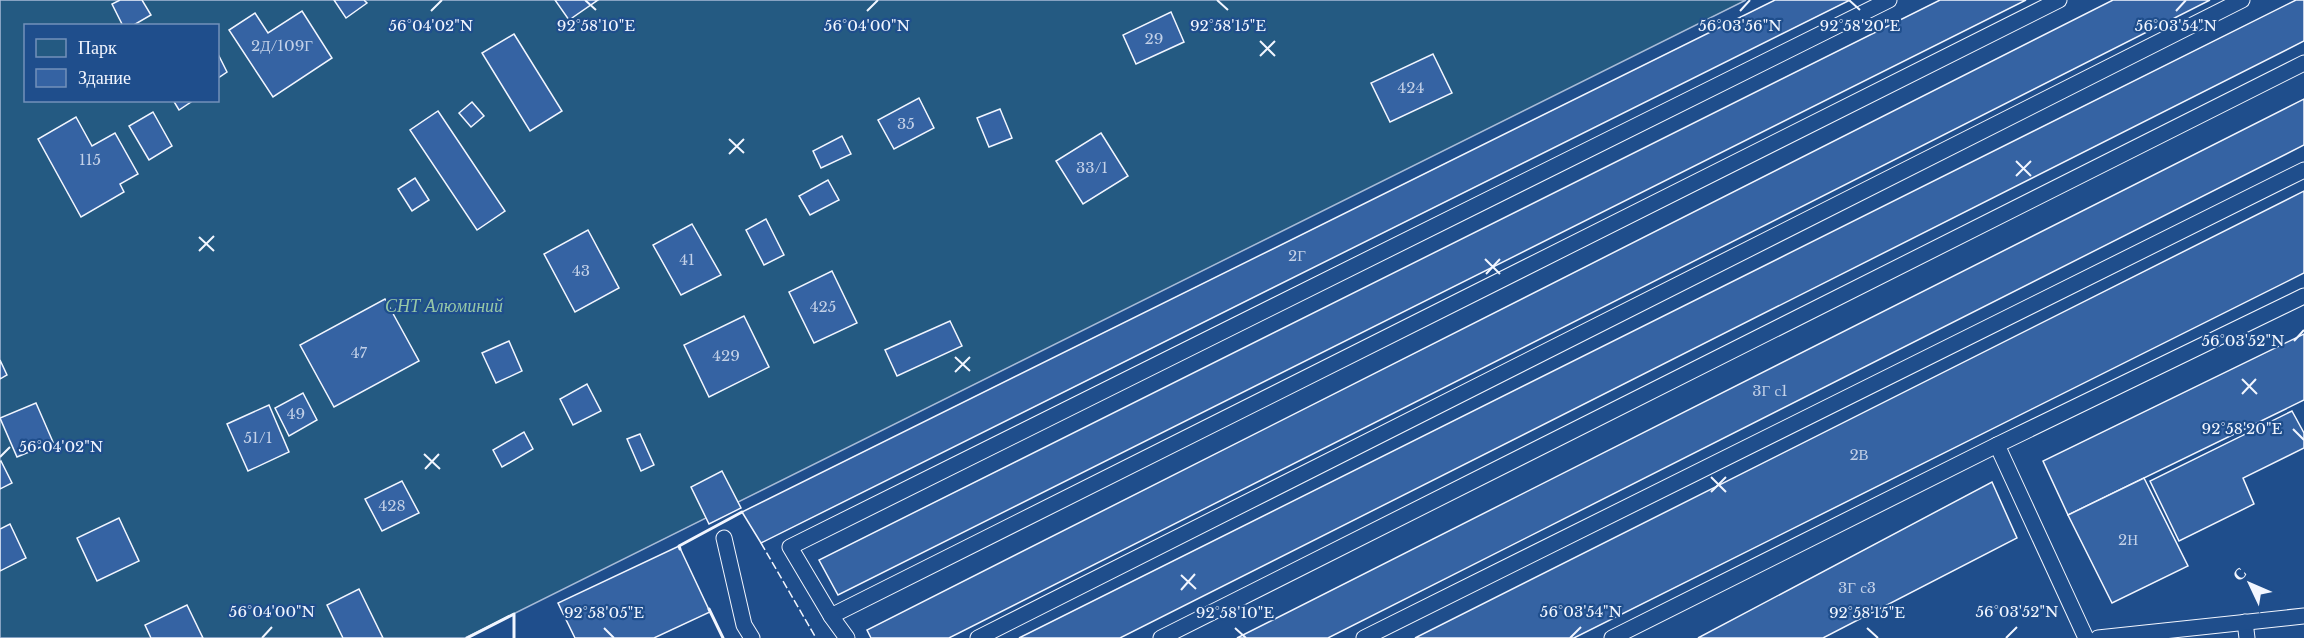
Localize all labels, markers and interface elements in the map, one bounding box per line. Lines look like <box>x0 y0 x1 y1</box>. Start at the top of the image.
text: 56°04'02"N <box>389 16 473 35</box>
text: 92°58'10"E <box>557 16 635 35</box>
text: 56°04'00"N <box>824 16 910 35</box>
text: 92°58'15"E <box>1190 16 1266 35</box>
text: 56°03'56"N <box>1698 16 1782 35</box>
text: 92°58'20"E <box>1820 16 1901 35</box>
text: 56°03'54"N <box>2135 16 2217 35</box>
legend <box>24 24 219 102</box>
house number: 29 <box>1145 29 1163 48</box>
house number: 2Д/109Г <box>251 36 313 55</box>
text: Парк <box>78 37 117 59</box>
text: Здание <box>78 67 131 89</box>
house number: 424 <box>1398 78 1424 97</box>
house number: 35 <box>897 114 915 133</box>
house number: 115 <box>79 150 101 169</box>
house number: 33/1 <box>1076 158 1108 177</box>
house number: 2Г <box>1288 246 1306 265</box>
house number: 41 <box>679 250 695 269</box>
house number: 43 <box>572 261 590 280</box>
park label: СНТ Алюминий <box>385 295 503 317</box>
house number: 425 <box>810 297 836 316</box>
text: 56°03'52"N <box>2202 331 2284 350</box>
house number: 47 <box>351 343 368 362</box>
house number: 429 <box>712 346 740 365</box>
house number: 3Г с1 <box>1752 381 1788 400</box>
house number: 49 <box>287 404 305 423</box>
text: 92°58'20"E <box>2202 419 2283 438</box>
house number: 51/1 <box>244 428 272 447</box>
text: 56°04'02"N <box>19 437 103 456</box>
house number: 2В <box>1849 445 1869 464</box>
house number: 428 <box>378 496 406 515</box>
house number: 2Н <box>2118 530 2138 549</box>
north arrow <box>2220 554 2280 614</box>
text: С <box>2228 562 2250 585</box>
house number: 3Г с3 <box>1838 578 1876 597</box>
text: 56°04'00"N <box>229 602 315 621</box>
text: 56°03'54"N <box>1540 602 1622 621</box>
text: 56°03'52"N <box>1976 602 2058 621</box>
text: 92°58'05"E <box>564 603 644 622</box>
text: 92°58'10"E <box>1196 603 1274 622</box>
text: 92°58'15"E <box>1829 603 1905 622</box>

